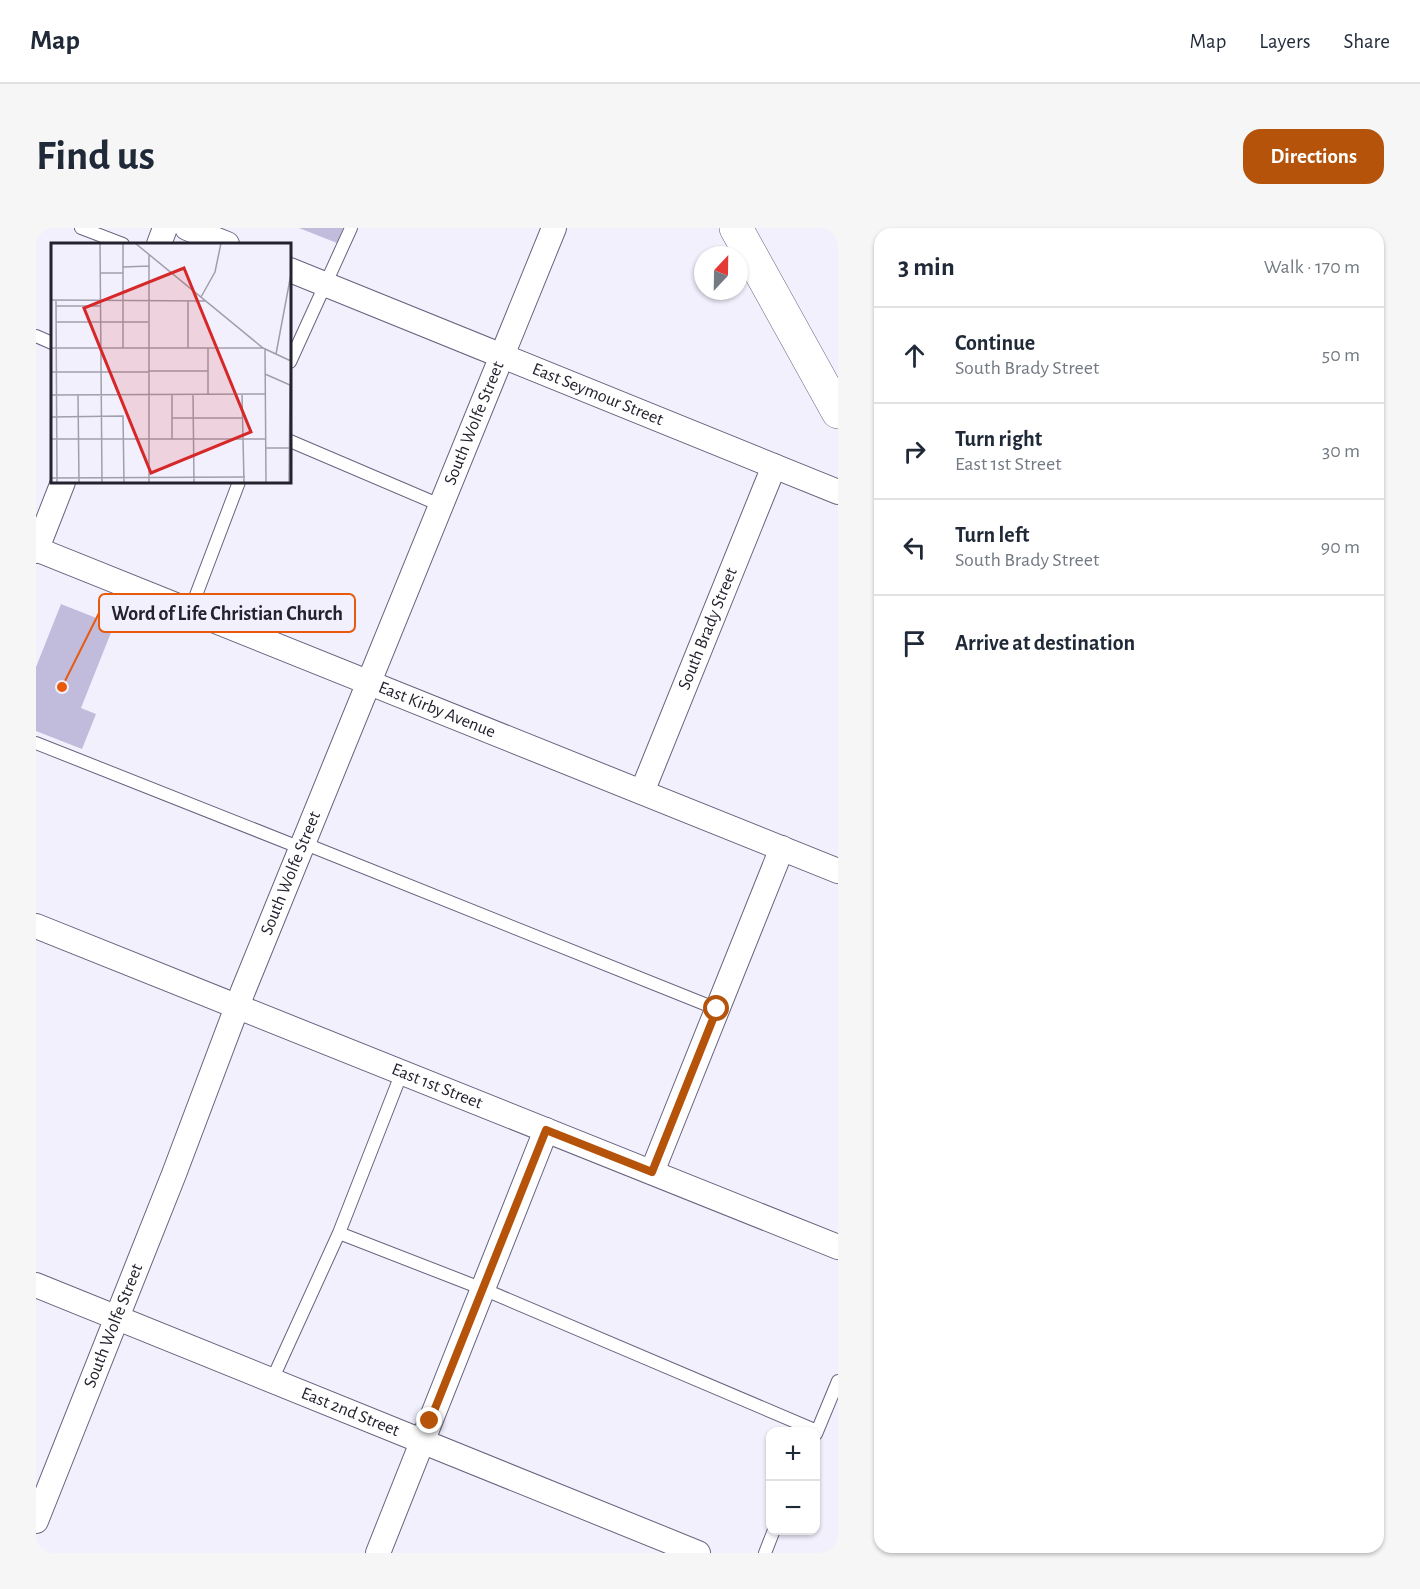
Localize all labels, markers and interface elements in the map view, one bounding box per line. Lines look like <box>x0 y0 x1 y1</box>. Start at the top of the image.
text: Map <box>30 27 80 55</box>
text: Map <box>1190 31 1226 52</box>
text: Layers <box>1259 31 1310 52</box>
text: Share <box>1343 31 1390 52</box>
button: Directions <box>1243 129 1384 184</box>
text: Find us <box>36 135 155 177</box>
inset map <box>51 243 291 483</box>
north arrow <box>694 246 748 300</box>
text: 3 min <box>898 254 955 280</box>
text: Walk · 170 m <box>1264 257 1360 277</box>
text: Continue <box>955 332 1035 354</box>
icon: ahead <box>898 339 931 372</box>
text: 50 m <box>1322 345 1360 365</box>
text: South Brady Street <box>955 358 1099 378</box>
street label: South Wolfe Street <box>441 359 508 488</box>
street label: East Seymour Street <box>530 360 666 429</box>
text: Turn right <box>955 428 1042 450</box>
icon: right <box>898 435 931 468</box>
text: 30 m <box>1322 441 1360 461</box>
text: East 1st Street <box>955 454 1062 474</box>
text: Turn left <box>955 524 1029 546</box>
icon: left <box>898 531 931 564</box>
text: 90 m <box>1321 537 1360 557</box>
text: South Brady Street <box>955 550 1099 570</box>
street label: South Brady Street <box>675 565 741 693</box>
callout: Word of Life Christian Church <box>99 594 355 632</box>
text: Word of Life Christian Church <box>111 604 343 624</box>
icon: arrive <box>898 627 931 660</box>
text: Arrive at destination <box>955 632 1135 654</box>
street label: East Kirby Avenue <box>376 678 498 741</box>
street label: South Wolfe Street <box>258 809 324 938</box>
route start <box>703 995 729 1021</box>
street label: East 1st Street <box>389 1060 485 1113</box>
street label: South Wolfe Street <box>81 1261 146 1390</box>
street label: East 2nd Street <box>299 1384 402 1440</box>
route end <box>416 1407 442 1433</box>
map controls <box>766 1427 820 1535</box>
button: + <box>766 1427 820 1481</box>
button: − <box>766 1481 820 1535</box>

